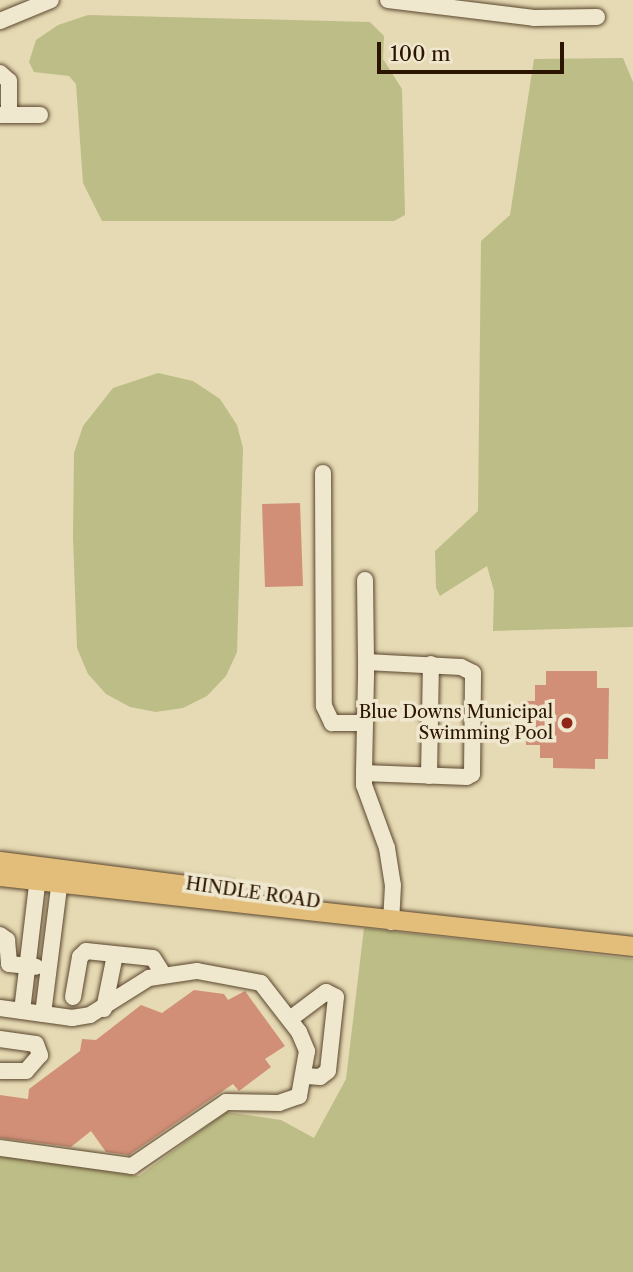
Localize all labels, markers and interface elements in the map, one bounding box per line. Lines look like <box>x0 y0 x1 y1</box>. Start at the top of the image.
scale bar <box>381 28 568 72</box>
text: 100 m <box>390 41 451 66</box>
place label: Blue Downs Municipal Swimming Pool <box>359 702 553 744</box>
marker: Blue Downs Municipal Swimming Pool <box>559 715 575 731</box>
street label: HINDLE ROAD <box>184 873 322 913</box>

